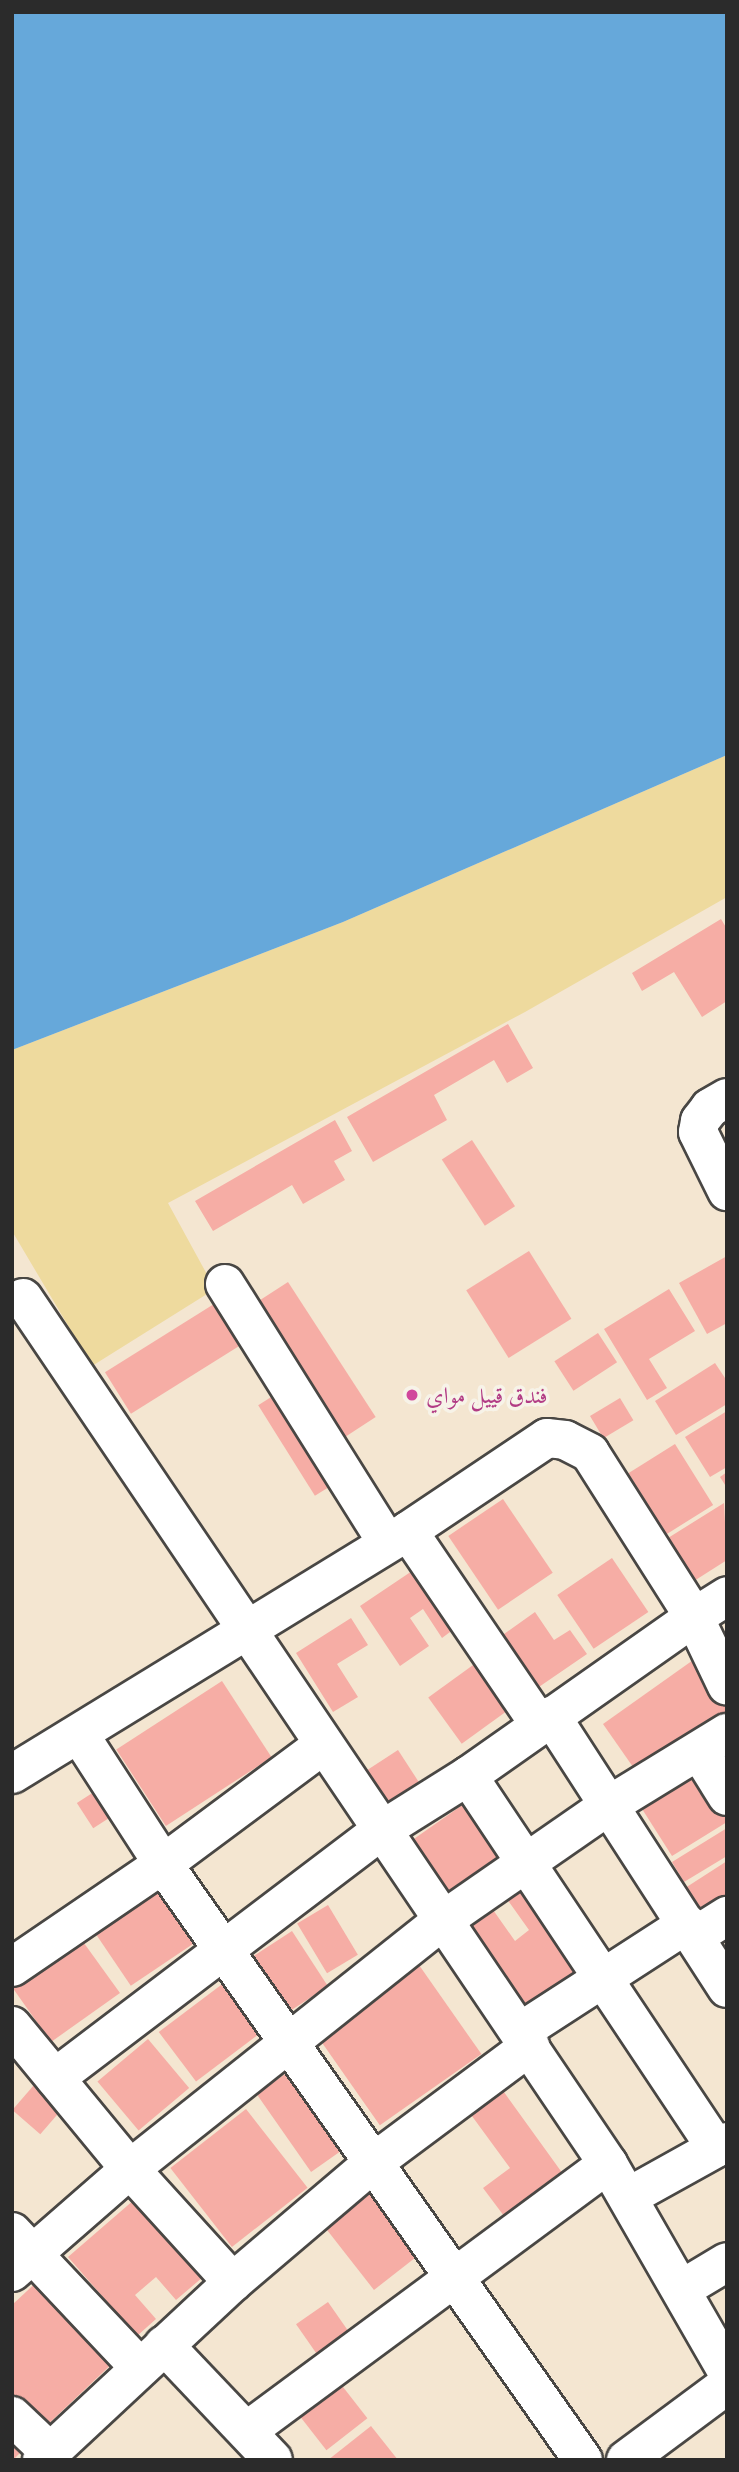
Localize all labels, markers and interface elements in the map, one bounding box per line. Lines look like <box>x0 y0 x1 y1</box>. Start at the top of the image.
place label: فندق قييل مواي <box>426 1381 547 1409</box>
marker: فندق قييل مواي <box>404 1387 420 1403</box>

